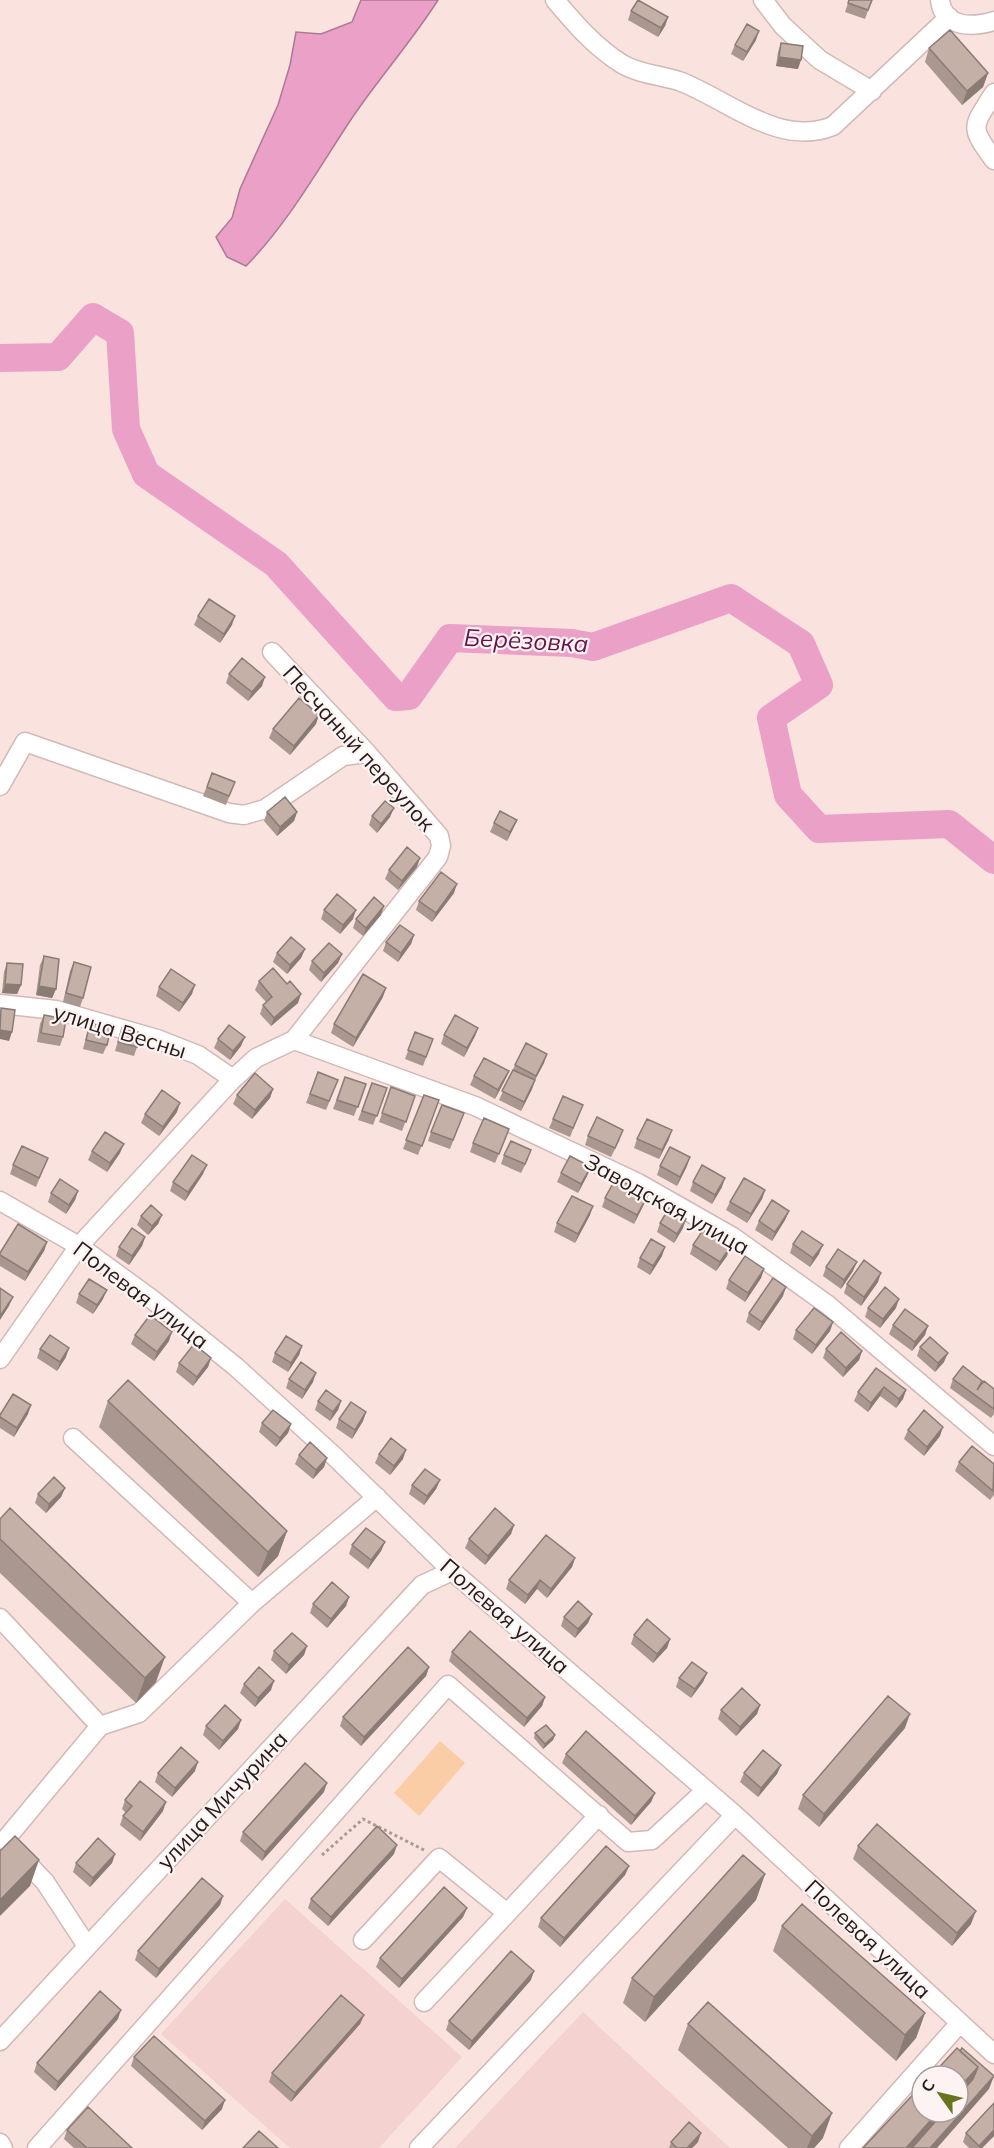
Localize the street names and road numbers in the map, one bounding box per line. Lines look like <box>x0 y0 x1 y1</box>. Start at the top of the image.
street label: Песчаный переулок <box>277 659 441 837</box>
street label: улица Весны <box>50 997 190 1065</box>
street label: Заводская улица <box>580 1147 754 1261</box>
street label: Полевая улица <box>68 1235 214 1355</box>
street label: Полевая улица <box>435 1552 575 1680</box>
street label: улица Мичурина <box>151 1725 293 1875</box>
street label: Полевая улица <box>799 1873 937 2005</box>

